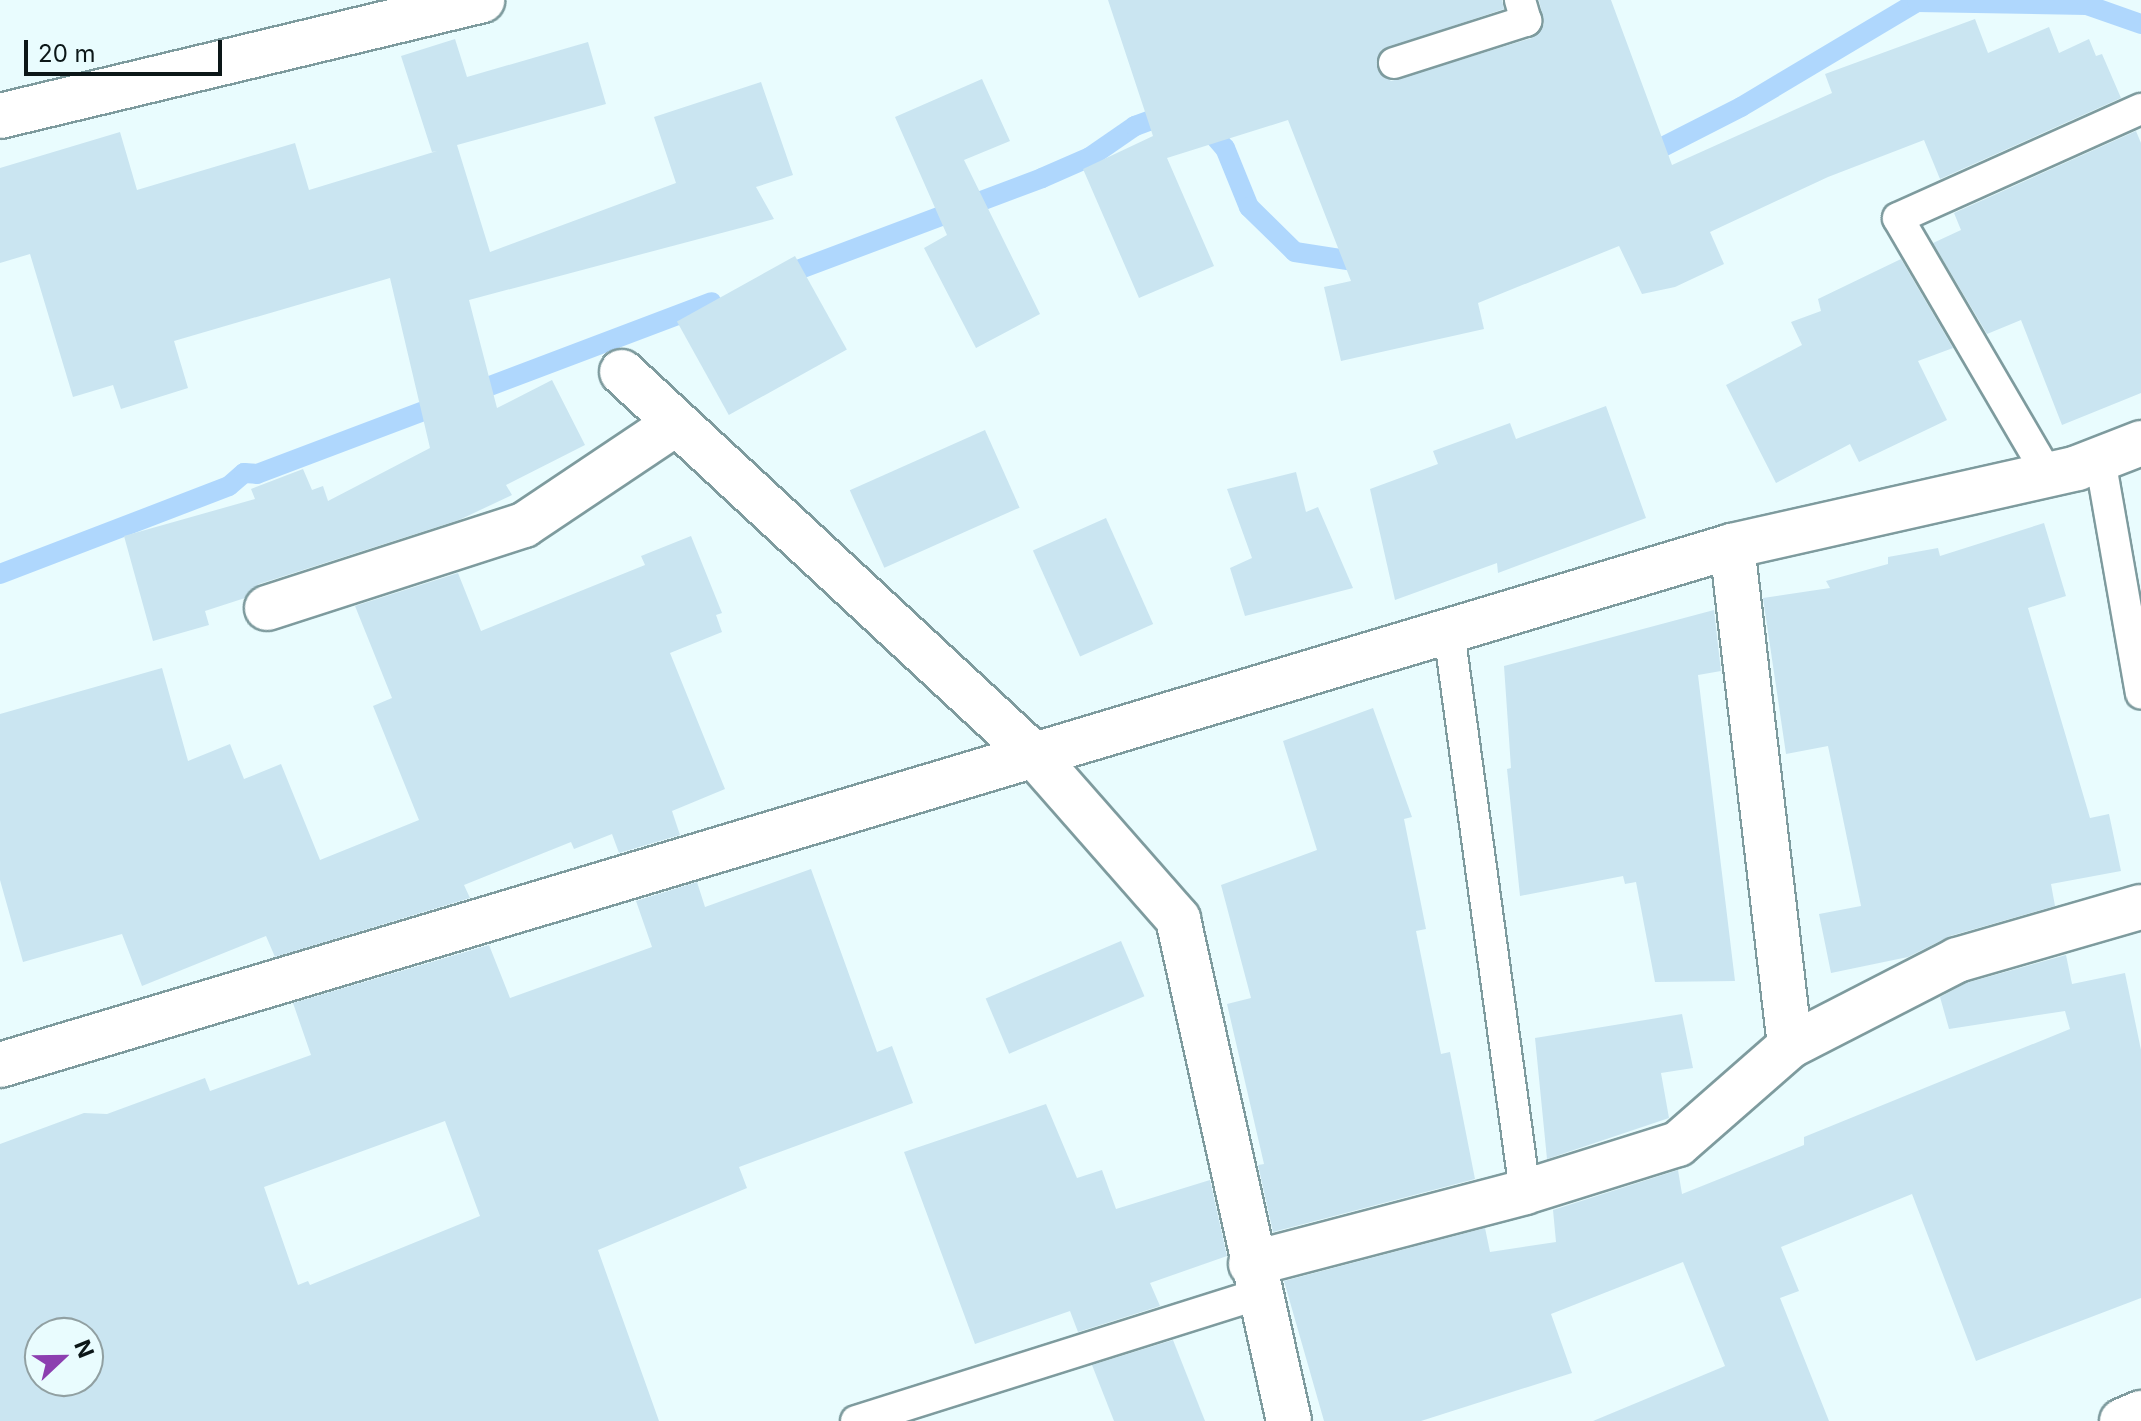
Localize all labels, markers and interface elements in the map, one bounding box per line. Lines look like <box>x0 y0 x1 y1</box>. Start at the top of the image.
scale bar <box>28 24 226 74</box>
text: 20 m <box>38 39 96 68</box>
north arrow <box>24 1317 104 1397</box>
text: N <box>69 1336 100 1361</box>

